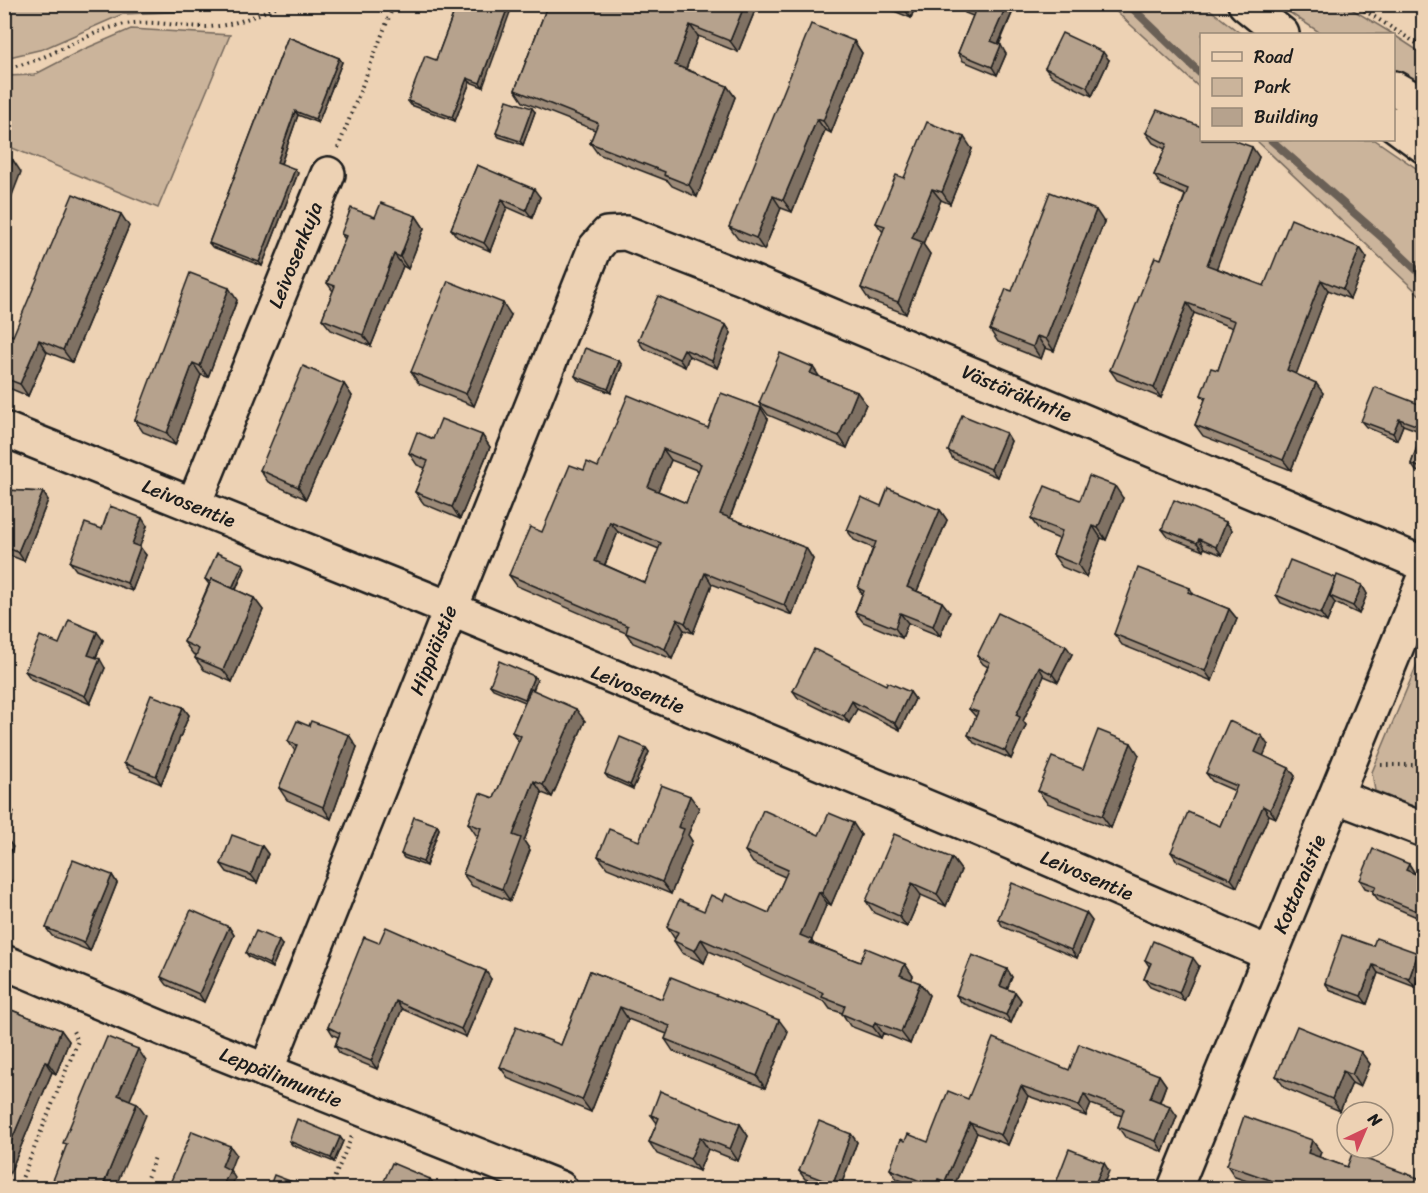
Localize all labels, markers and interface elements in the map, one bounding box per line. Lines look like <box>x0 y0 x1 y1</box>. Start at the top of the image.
legend <box>1200 33 1395 141</box>
text: Road <box>1254 41 1294 73</box>
text: Park <box>1254 71 1291 103</box>
text: Building <box>1254 101 1318 133</box>
street label: Leivosenkuja <box>258 196 333 314</box>
street label: Västäräkintie <box>956 355 1078 433</box>
street label: Leivosentie <box>137 469 241 538</box>
street label: Hippiäistie <box>400 600 467 701</box>
street label: Leivosentie <box>586 655 690 724</box>
street label: Kottaraistie <box>1263 829 1336 939</box>
street label: Leivosentie <box>1035 840 1139 911</box>
street label: Leppälinnuntie <box>214 1037 347 1118</box>
north arrow <box>1335 1100 1395 1160</box>
text: N <box>1360 1105 1390 1134</box>

